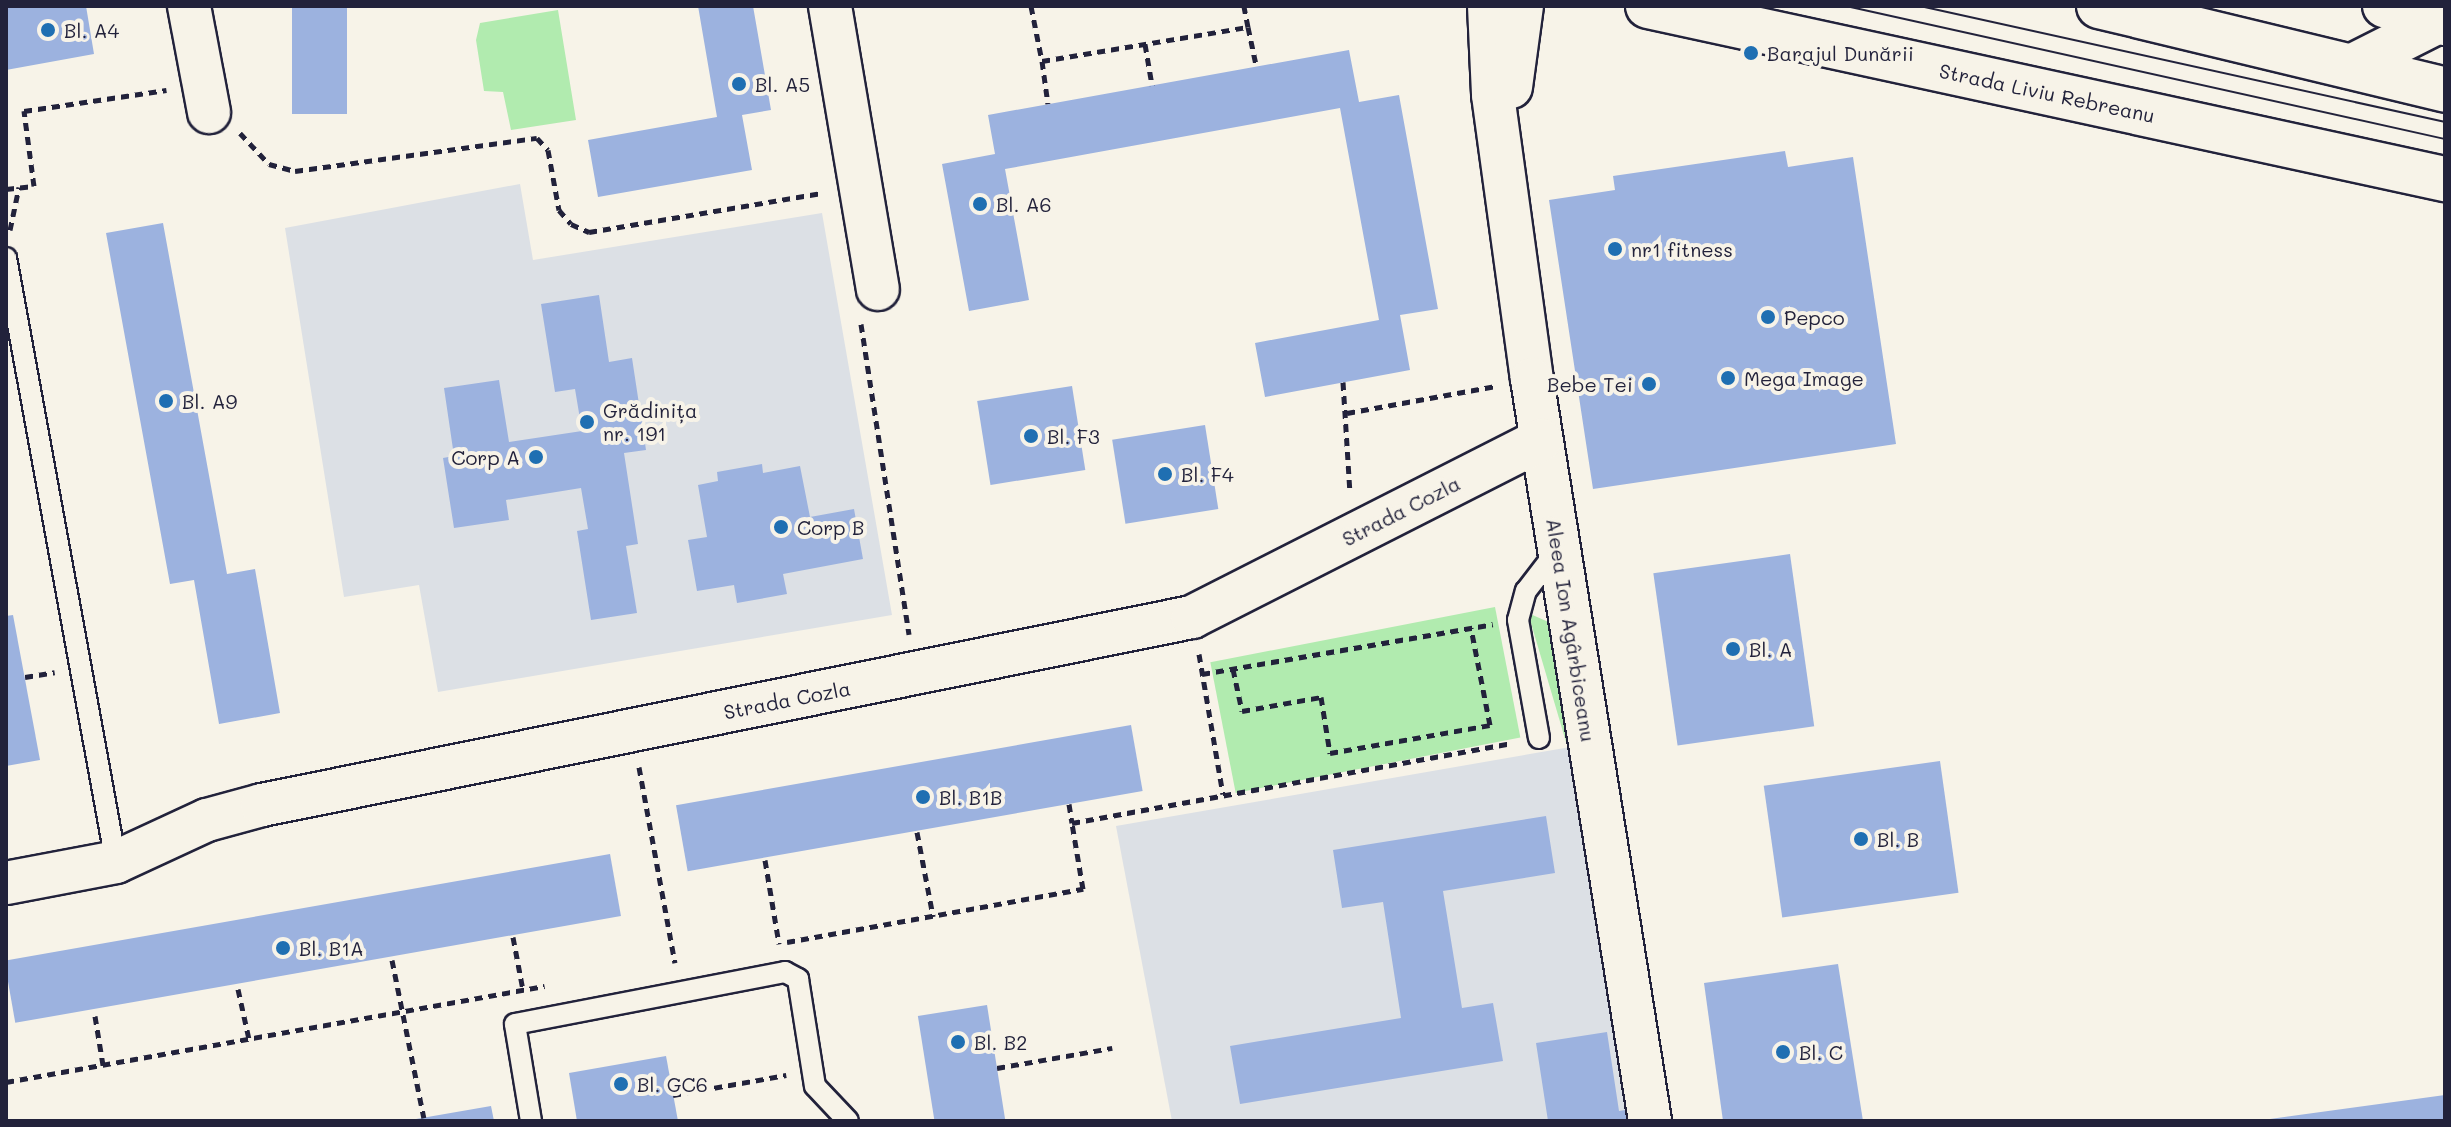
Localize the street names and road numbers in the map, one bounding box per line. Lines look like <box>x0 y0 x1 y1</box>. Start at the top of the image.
street label: Strada Liviu Rebreanu <box>1937 58 2157 128</box>
street label: Strada Cozla <box>1338 471 1464 551</box>
street label: Aleea Ion Agârbiceanu <box>1541 517 1601 743</box>
street label: Strada Cozla <box>721 676 853 724</box>

